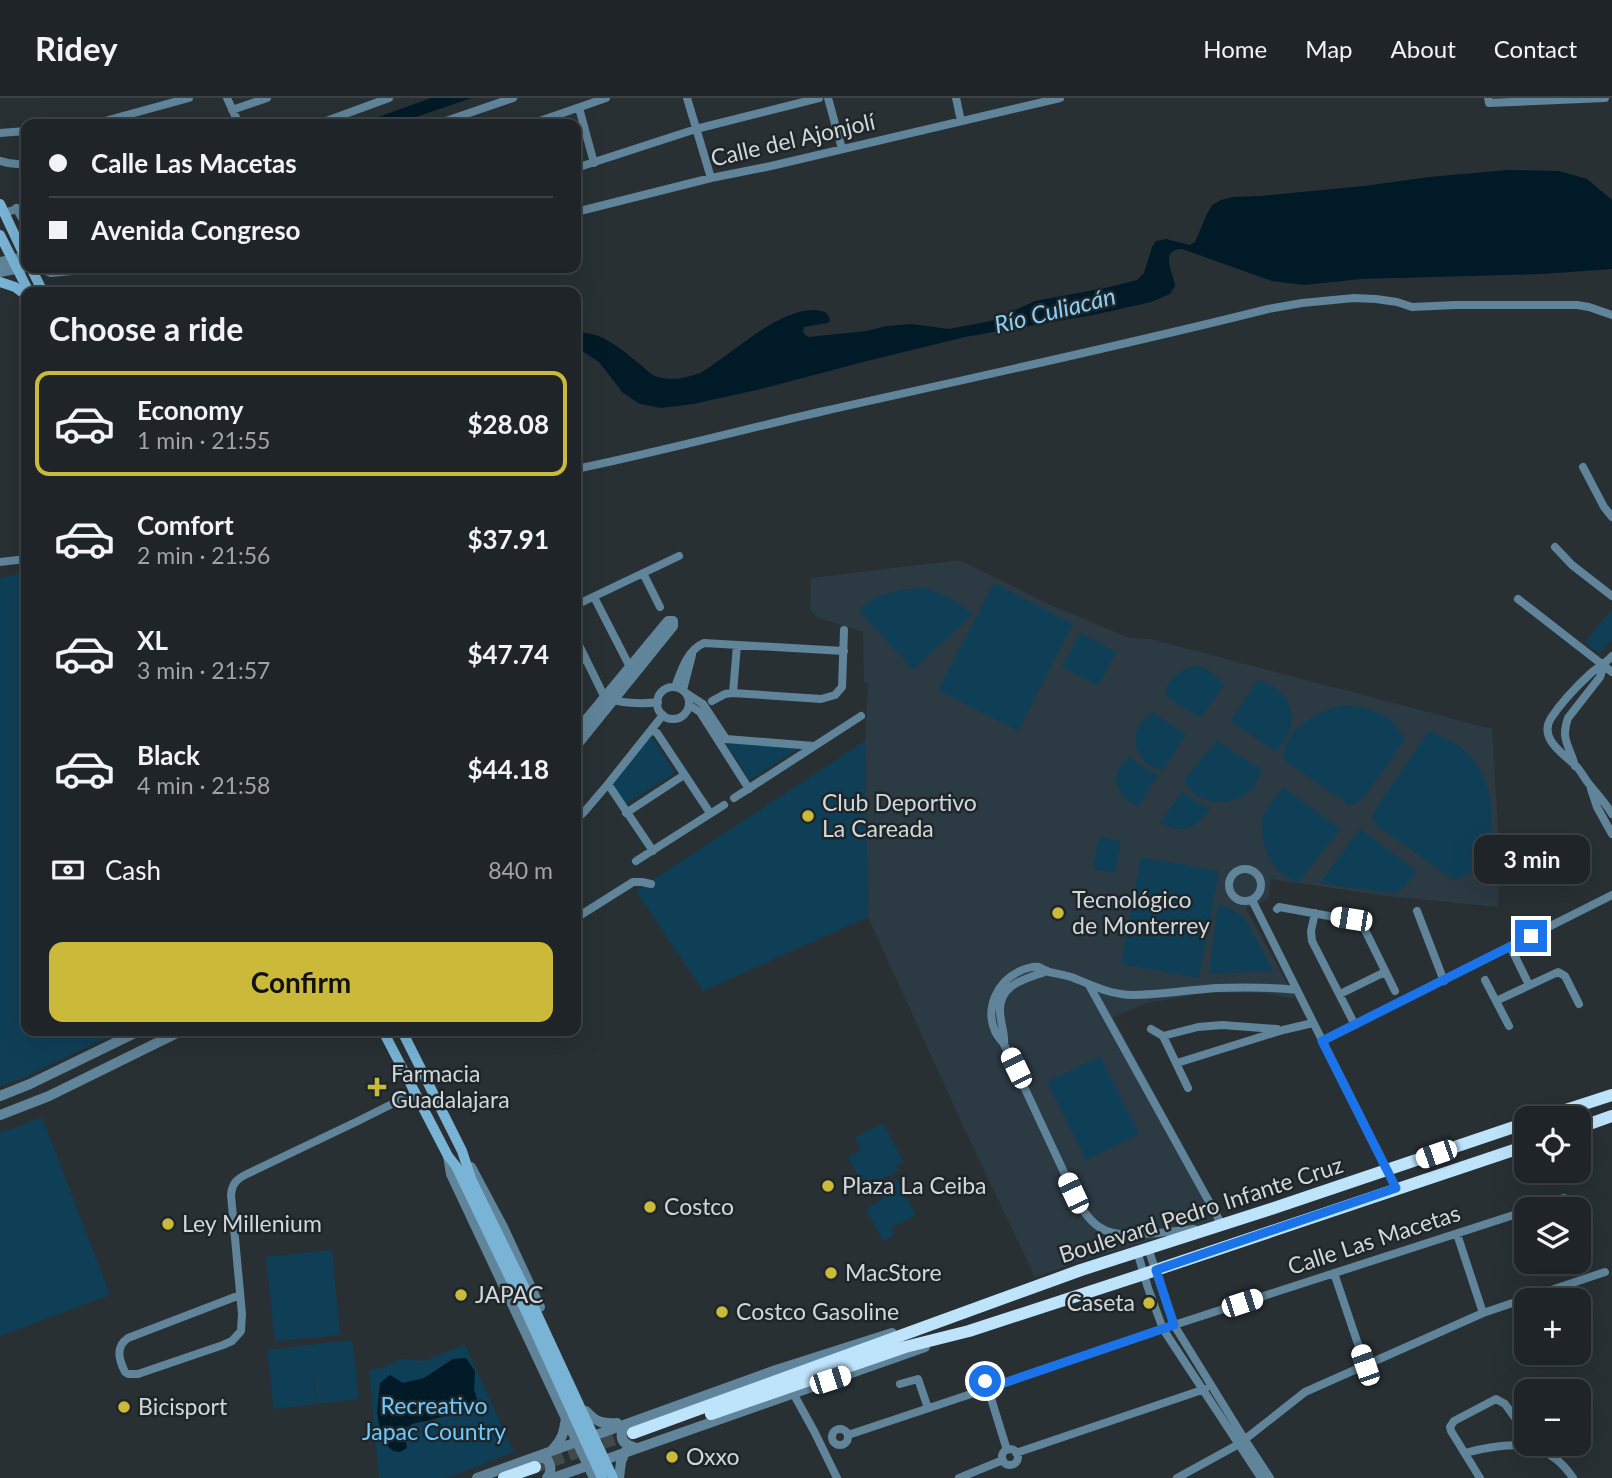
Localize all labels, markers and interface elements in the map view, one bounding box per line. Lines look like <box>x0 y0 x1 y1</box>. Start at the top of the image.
text: Ridey <box>35 28 118 68</box>
text: Home <box>1203 34 1267 63</box>
text: Map <box>1305 34 1353 63</box>
text: About <box>1391 34 1456 63</box>
text: Contact <box>1494 34 1577 63</box>
street label: Calle del Ajonjolí <box>708 106 879 172</box>
text: Calle Las Macetas <box>91 147 297 179</box>
text: Avenida Congreso <box>91 214 301 246</box>
water label: Río Culiacán <box>991 280 1118 339</box>
text: Choose a ride <box>49 309 243 348</box>
icon: car <box>53 392 116 455</box>
text: Economy <box>137 394 243 426</box>
text: $28.08 <box>467 408 549 440</box>
text: 1 min · 21:55 <box>137 426 270 454</box>
icon: car <box>53 507 116 570</box>
text: Comfort <box>137 509 234 541</box>
text: $37.91 <box>467 523 549 555</box>
text: 2 min · 21:56 <box>137 541 270 569</box>
icon: car <box>53 622 116 685</box>
text: XL <box>137 624 168 656</box>
text: $47.74 <box>467 638 549 670</box>
text: 3 min · 21:57 <box>137 656 270 684</box>
icon: car <box>53 737 116 800</box>
text: Black <box>137 739 200 771</box>
text: $44.18 <box>467 753 549 785</box>
text: 4 min · 21:58 <box>137 771 270 799</box>
place label: Club Deportivo La Careada <box>822 788 977 842</box>
marker: Club Deportivo La Careada <box>800 808 816 824</box>
callout: 3 min <box>1473 834 1589 884</box>
text: 3 min <box>1503 845 1561 873</box>
icon: cash <box>49 851 87 889</box>
text: Cash <box>105 854 161 886</box>
text: 840 m <box>488 856 553 884</box>
place label: Tecnológico de Monterrey <box>1072 885 1210 939</box>
marker: Tecnológico de Monterrey <box>1050 905 1066 921</box>
car <box>1329 905 1374 933</box>
route end <box>1515 920 1547 952</box>
button: Confirm <box>49 942 553 1022</box>
car <box>998 1045 1035 1091</box>
place label: Farmacia Guadalajara <box>391 1059 510 1113</box>
marker: Farmacia Guadalajara <box>369 1079 385 1095</box>
map controls <box>1514 1106 1591 1456</box>
button: locate <box>1514 1106 1591 1183</box>
car <box>1413 1137 1460 1171</box>
street label: Boulevard Pedro Infante Cruz <box>1055 1150 1346 1268</box>
car <box>1055 1170 1092 1216</box>
place label: Plaza La Ceiba <box>842 1171 987 1199</box>
marker: Plaza La Ceiba <box>820 1178 836 1194</box>
place label: Costco <box>664 1192 734 1220</box>
button: layers <box>1514 1197 1591 1274</box>
street label: Calle Las Macetas <box>1284 1198 1464 1280</box>
marker: Costco <box>642 1199 658 1215</box>
place label: Ley Millenium <box>182 1209 322 1237</box>
marker: Ley Millenium <box>160 1216 176 1232</box>
place label: MacStore <box>845 1258 942 1286</box>
marker: MacStore <box>823 1265 839 1281</box>
place label: JAPAC <box>475 1280 543 1308</box>
marker: JAPAC <box>453 1287 469 1303</box>
car <box>1219 1287 1266 1319</box>
place label: Caseta <box>1067 1288 1135 1316</box>
button: + <box>1514 1288 1591 1365</box>
marker: Caseta <box>1141 1295 1157 1311</box>
place label: Costco Gasoline <box>736 1297 899 1325</box>
marker: Costco Gasoline <box>714 1304 730 1320</box>
car <box>1349 1342 1382 1388</box>
car <box>807 1364 854 1396</box>
route start <box>969 1365 1001 1397</box>
button: − <box>1514 1379 1591 1456</box>
park label: Recreativo Japac Country <box>362 1391 506 1445</box>
place label: Bicisport <box>138 1392 228 1420</box>
marker: Bicisport <box>116 1399 132 1415</box>
place label: Oxxo <box>686 1442 740 1470</box>
marker: Oxxo <box>664 1449 680 1465</box>

